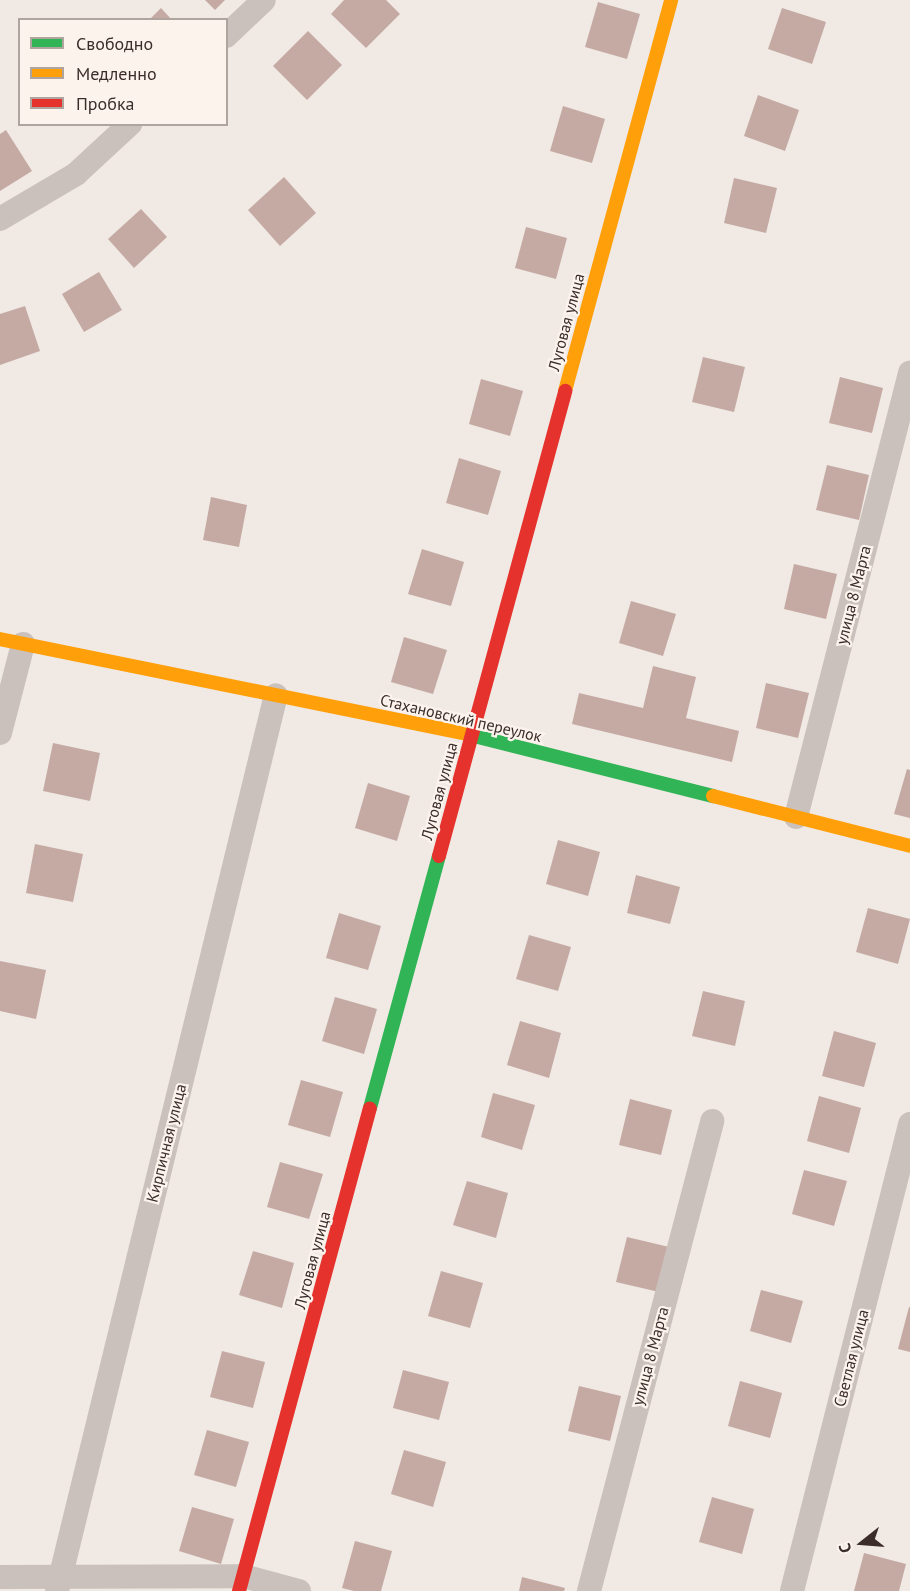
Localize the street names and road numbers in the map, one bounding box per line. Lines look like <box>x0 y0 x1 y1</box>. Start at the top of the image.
street label: Луговая улица <box>544 271 588 373</box>
street label: улица 8 Марта <box>831 544 875 646</box>
street label: Стахановский переулок <box>378 690 544 746</box>
street label: Луговая улица <box>417 740 461 842</box>
street label: Кирпичная улица <box>142 1082 190 1204</box>
street label: Луговая улица <box>290 1209 334 1311</box>
street label: улица 8 Марта <box>628 1305 672 1407</box>
street label: Светлая улица <box>830 1307 872 1409</box>

